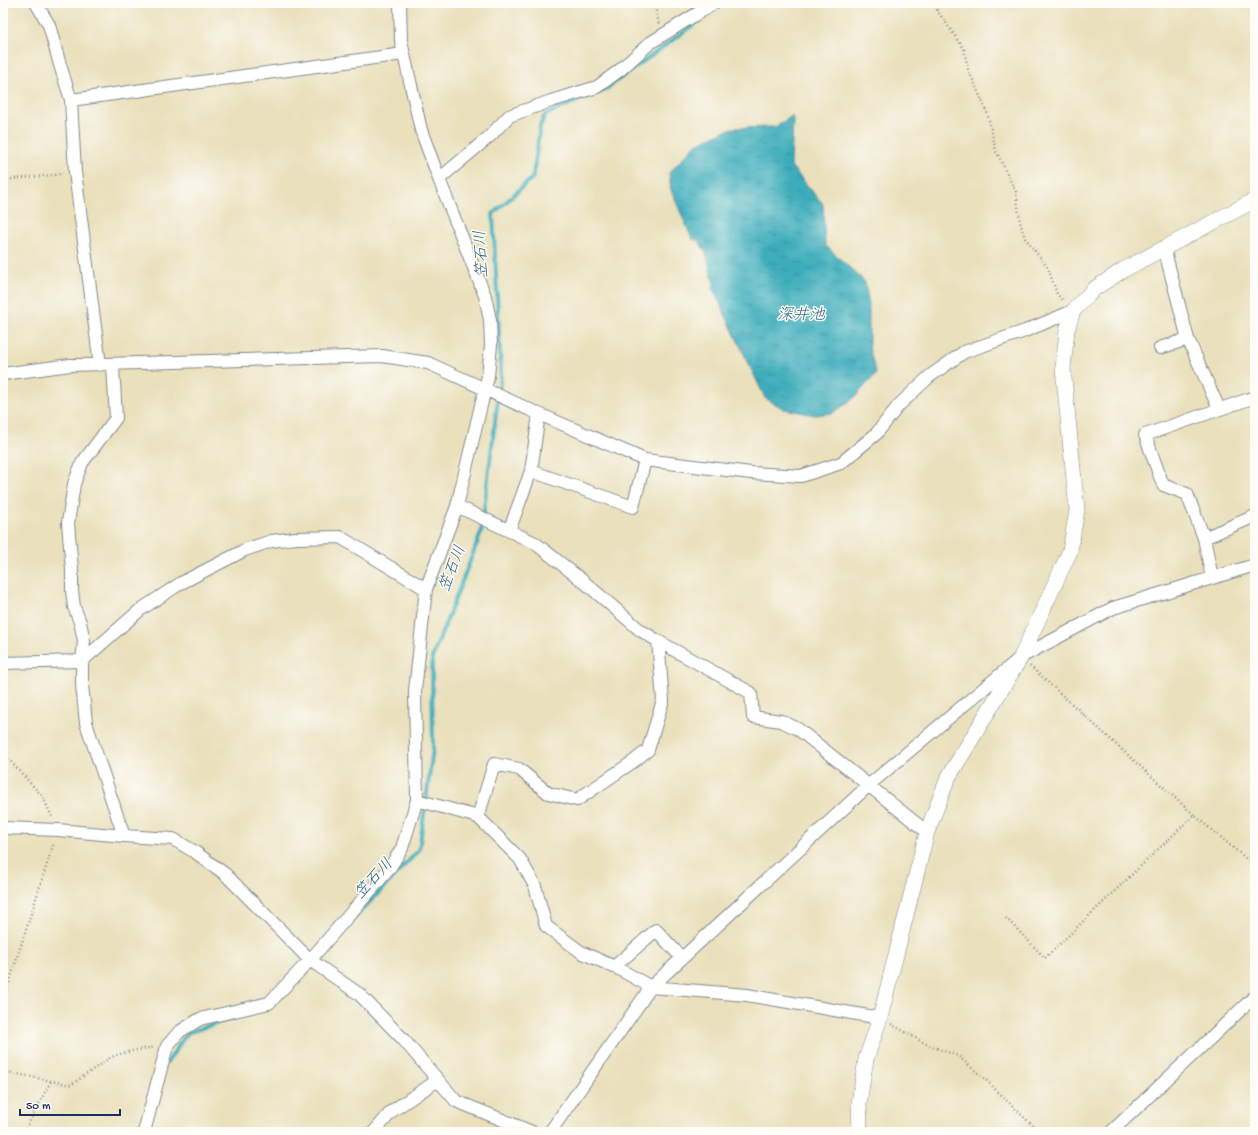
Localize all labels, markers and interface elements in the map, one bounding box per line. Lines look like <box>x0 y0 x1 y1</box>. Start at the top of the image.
water label: 笠石川 <box>471 230 494 279</box>
water label: 深井池 <box>777 306 826 326</box>
water label: 笠石川 <box>436 543 471 595</box>
water label: 笠石川 <box>351 855 398 904</box>
scale bar <box>20 1091 120 1117</box>
text: 50 m <box>26 1100 51 1114</box>

